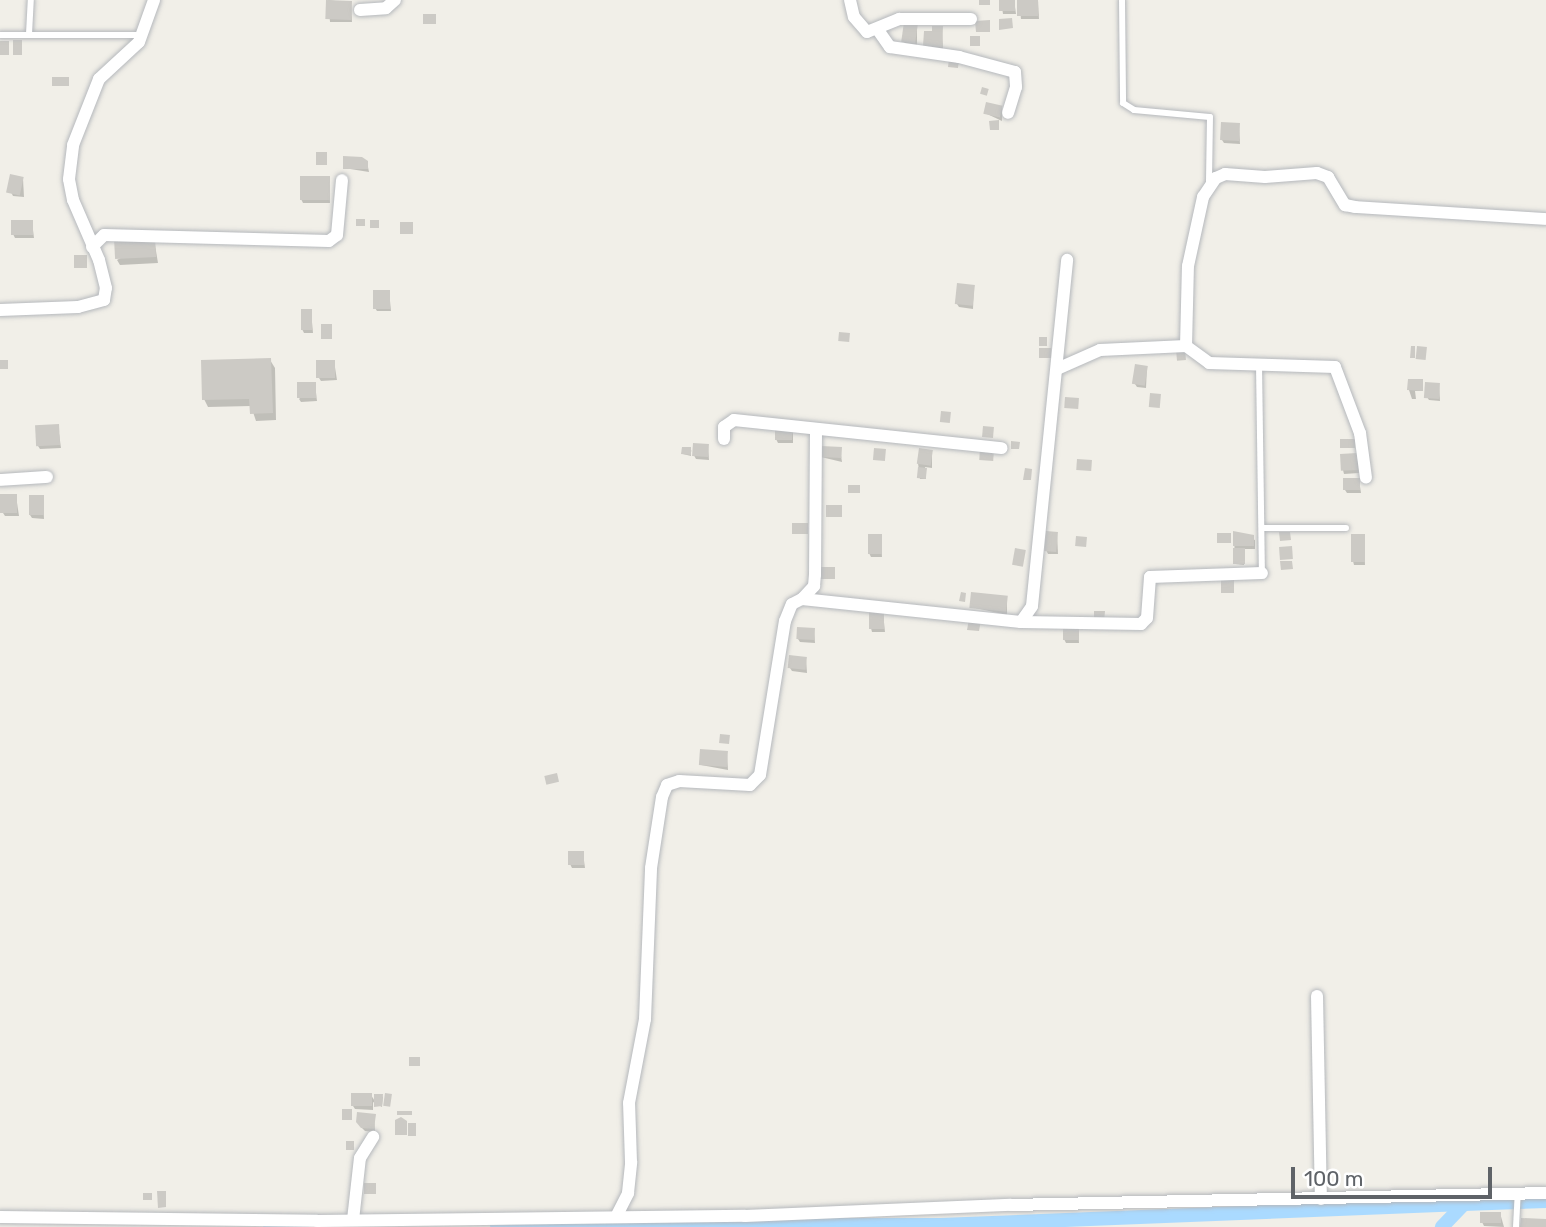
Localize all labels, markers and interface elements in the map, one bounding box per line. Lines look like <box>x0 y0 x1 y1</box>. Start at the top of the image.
scale bar <box>1294 1154 1495 1198</box>
text: 100 m <box>1304 1166 1363 1191</box>

